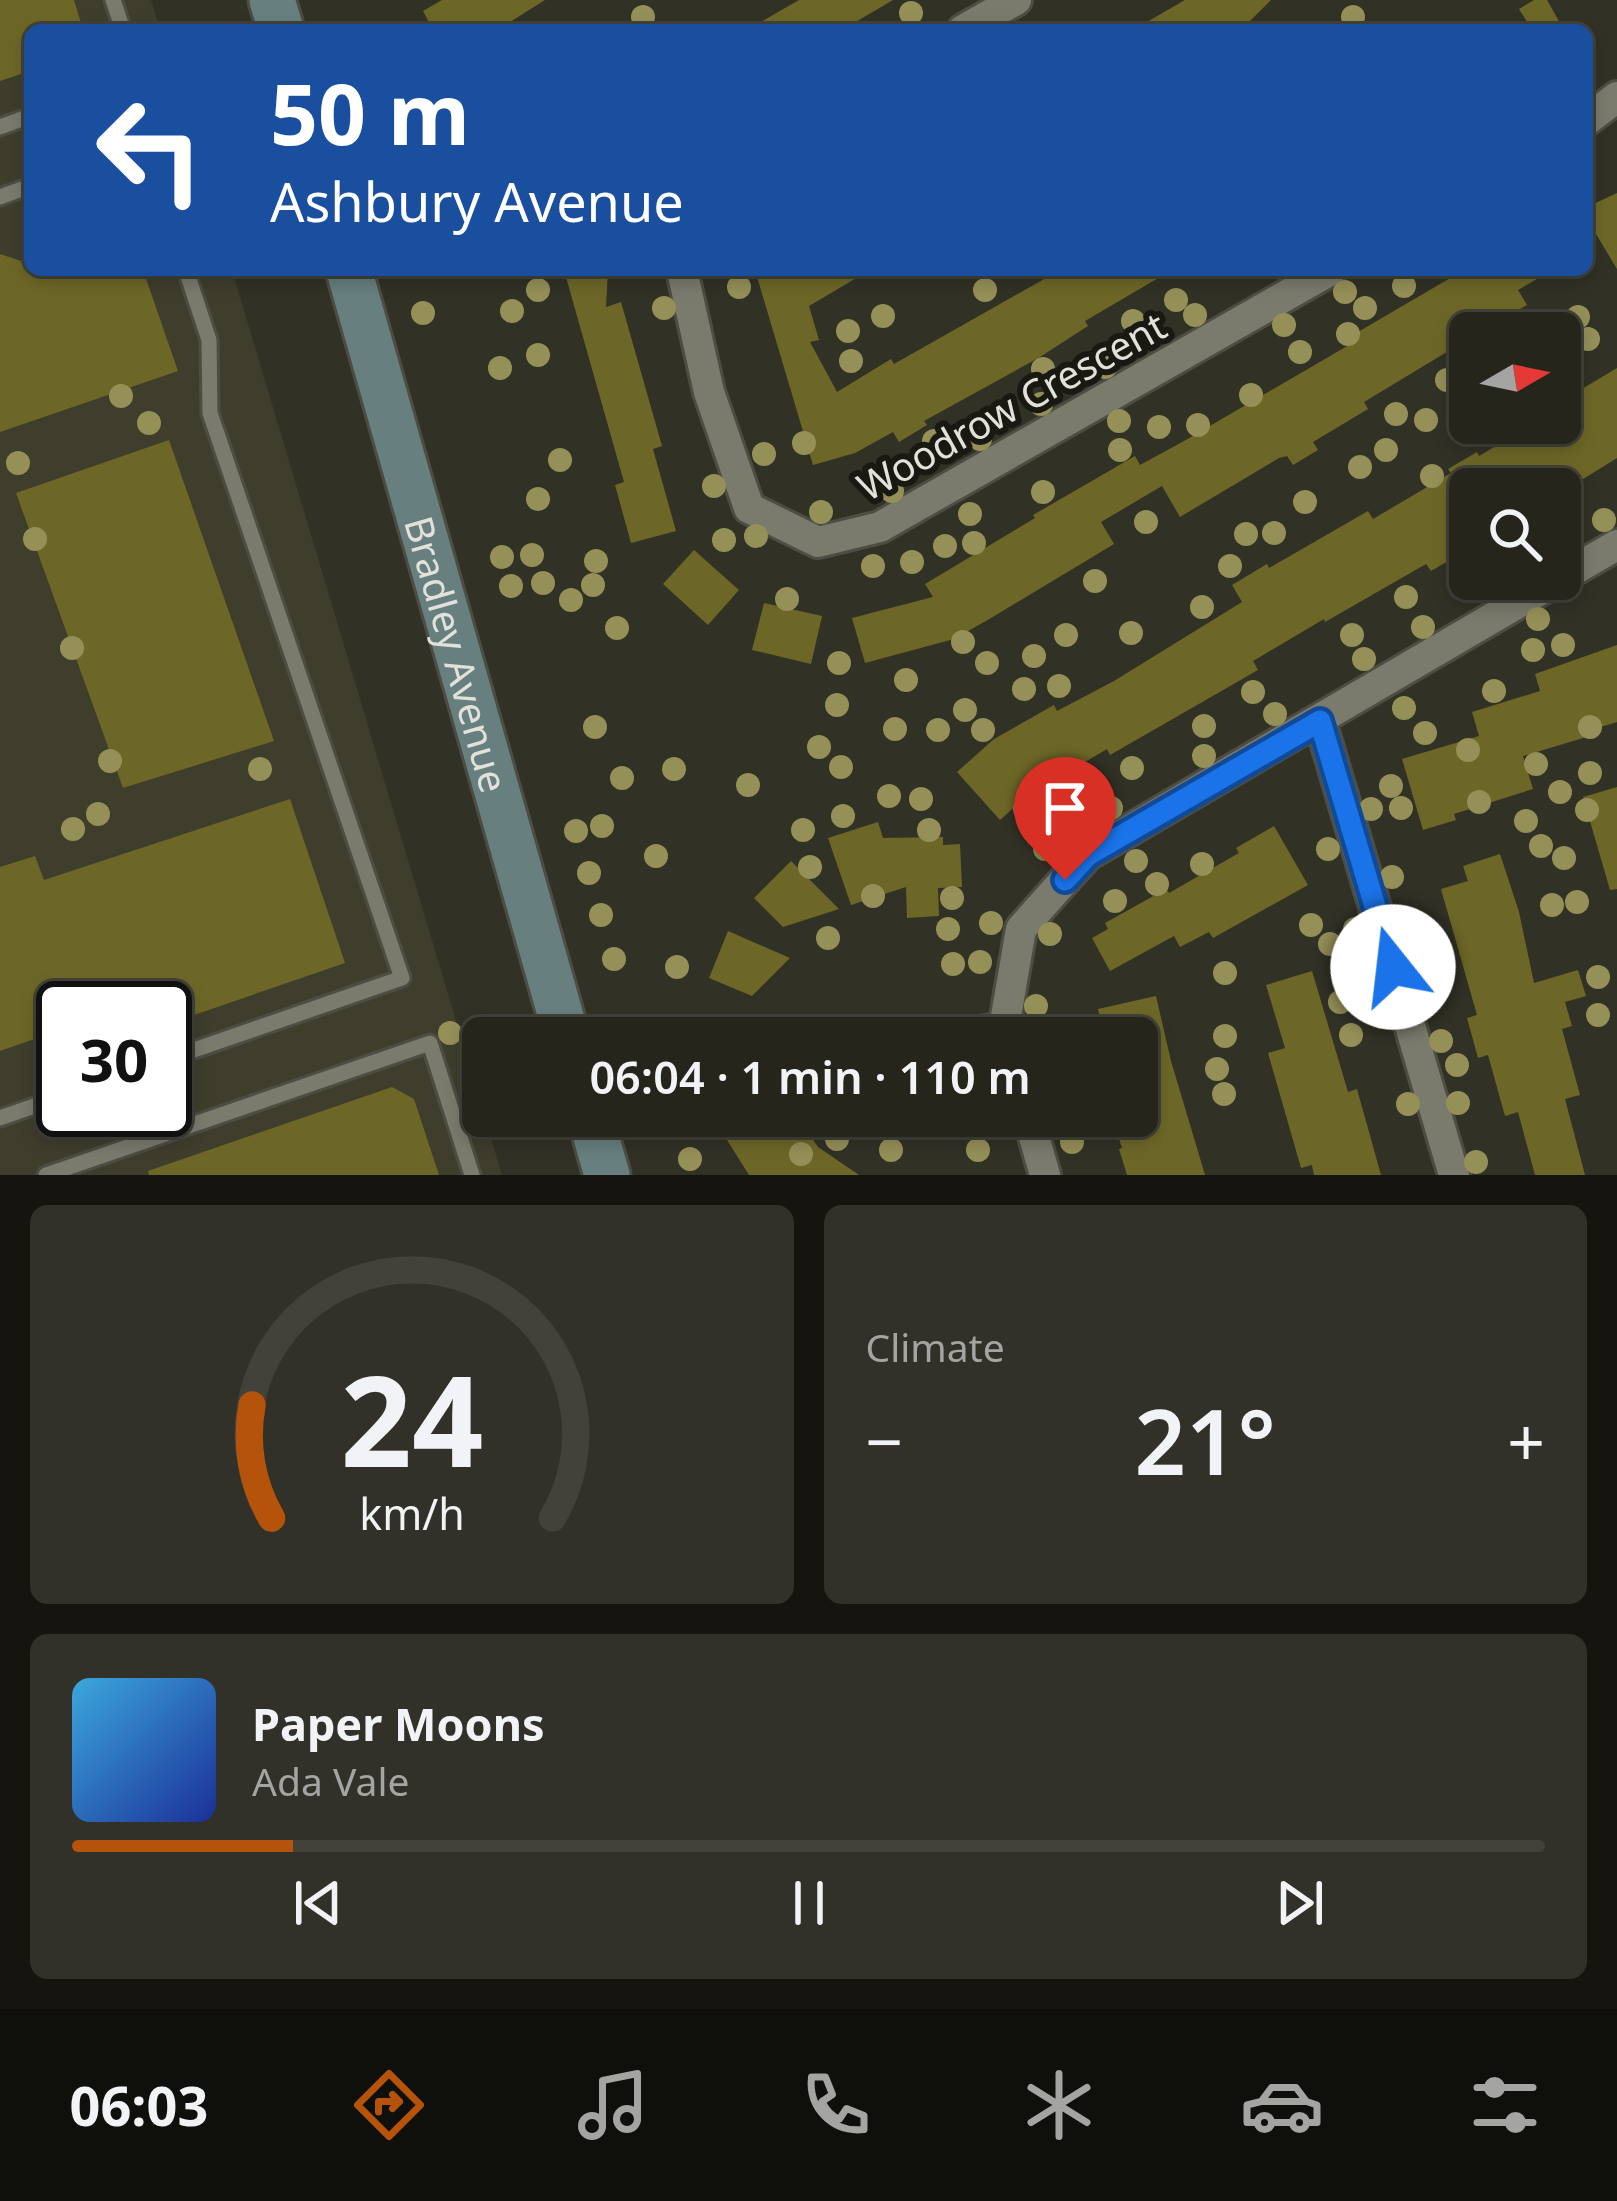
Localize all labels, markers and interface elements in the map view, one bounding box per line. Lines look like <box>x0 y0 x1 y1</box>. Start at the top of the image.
text: 50 m <box>270 55 470 170</box>
icon: left <box>72 72 228 228</box>
text: Ashbury Avenue <box>270 164 684 238</box>
street label: Woodrow Crescent <box>847 298 1175 512</box>
north arrow <box>1449 312 1581 444</box>
map controls <box>1449 312 1581 600</box>
button: search <box>1449 468 1581 600</box>
street label: Bradley Avenue <box>394 510 522 798</box>
pin <box>1014 757 1116 880</box>
icon: arrive <box>1032 775 1098 841</box>
position arrow <box>1330 904 1456 1030</box>
speed limit sign: 30 <box>36 981 192 1137</box>
text: 06:04 · 1 min · 110 m <box>589 1046 1031 1107</box>
text: Climate <box>866 1320 1005 1373</box>
text: 24 <box>340 1334 483 1504</box>
text: 21° <box>1135 1379 1276 1501</box>
text: − <box>866 1395 903 1485</box>
text: + <box>1507 1395 1545 1485</box>
text: km/h <box>359 1483 464 1542</box>
text: Paper Moons <box>252 1693 545 1754</box>
text: Ada Vale <box>252 1754 409 1807</box>
icon: previous <box>285 1870 351 1936</box>
icon: pause <box>776 1870 842 1936</box>
icon: next <box>1267 1870 1333 1936</box>
icon: directions <box>347 2063 431 2147</box>
icon: music <box>571 2063 655 2147</box>
icon: phone <box>794 2063 878 2147</box>
icon: climate <box>1017 2063 1101 2147</box>
icon: car <box>1240 2063 1324 2147</box>
icon: filters <box>1463 2063 1547 2147</box>
text: 06:03 <box>70 2068 208 2142</box>

